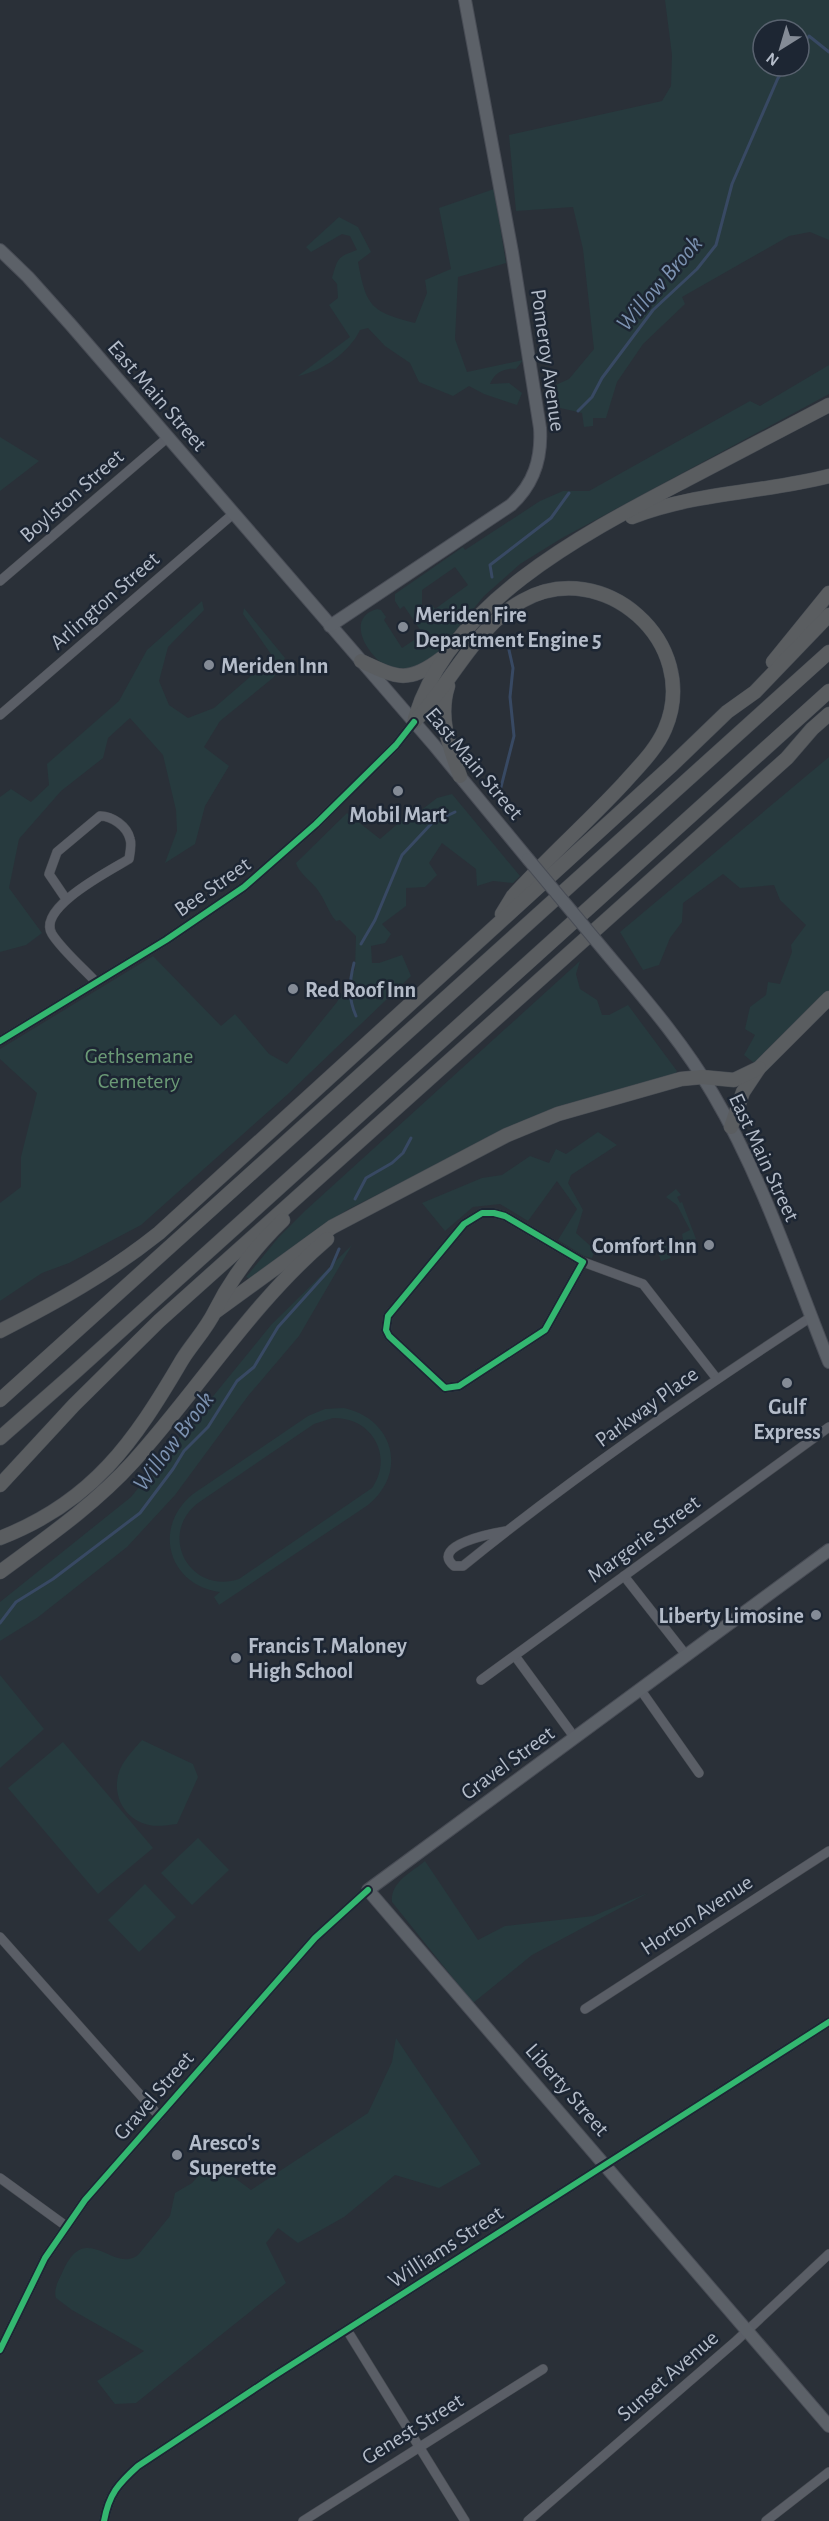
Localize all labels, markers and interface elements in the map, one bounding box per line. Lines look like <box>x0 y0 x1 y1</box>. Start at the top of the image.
north arrow <box>751 18 811 78</box>
text: N <box>763 49 782 69</box>
water label: Willow Brook <box>612 231 707 336</box>
street label: Pomeroy Avenue <box>527 288 569 433</box>
street label: East Main Street <box>104 336 211 455</box>
street label: Boylston Street <box>16 445 128 546</box>
street label: Arlington Street <box>46 548 163 654</box>
place label: Meriden Fire Department Engine 5 <box>415 604 601 651</box>
marker: Meriden Fire Department Engine 5 <box>396 620 410 634</box>
place label: Meriden Inn <box>221 655 328 677</box>
marker: Meriden Inn <box>202 658 216 672</box>
street label: East Main Street <box>421 704 527 824</box>
marker: Mobil Mart <box>391 784 405 798</box>
place label: Mobil Mart <box>349 804 447 826</box>
street label: Bee Street <box>171 853 255 921</box>
place label: Red Roof Inn <box>305 979 416 1001</box>
marker: Red Roof Inn <box>286 982 300 996</box>
park label: Gethsemane Cemetery <box>85 1045 193 1092</box>
street label: East Main Street <box>725 1090 803 1225</box>
place label: Comfort Inn <box>592 1235 697 1257</box>
marker: Comfort Inn <box>702 1238 716 1252</box>
street label: Parkway Place <box>591 1362 702 1451</box>
marker: Gulf Express <box>780 1376 794 1390</box>
water label: Willow Brook <box>129 1387 219 1496</box>
place label: Gulf Express <box>753 1396 821 1443</box>
street label: Margerie Street <box>583 1491 704 1587</box>
place label: Liberty Limosine <box>658 1605 804 1628</box>
marker: Liberty Limosine <box>809 1608 823 1622</box>
place label: Francis T. Maloney High School <box>248 1635 407 1682</box>
marker: Francis T. Maloney High School <box>229 1651 243 1665</box>
street label: Gravel Street <box>457 1722 558 1804</box>
street label: Horton Avenue <box>637 1871 757 1959</box>
street label: Liberty Street <box>521 2039 613 2140</box>
street label: Gravel Street <box>110 2047 198 2144</box>
place label: Aresco's Superette <box>189 2132 276 2179</box>
marker: Aresco's Superette <box>170 2148 184 2162</box>
street label: Williams Street <box>384 2202 507 2292</box>
street label: Sunset Avenue <box>613 2326 722 2425</box>
street label: Genest Street <box>358 2389 467 2469</box>

